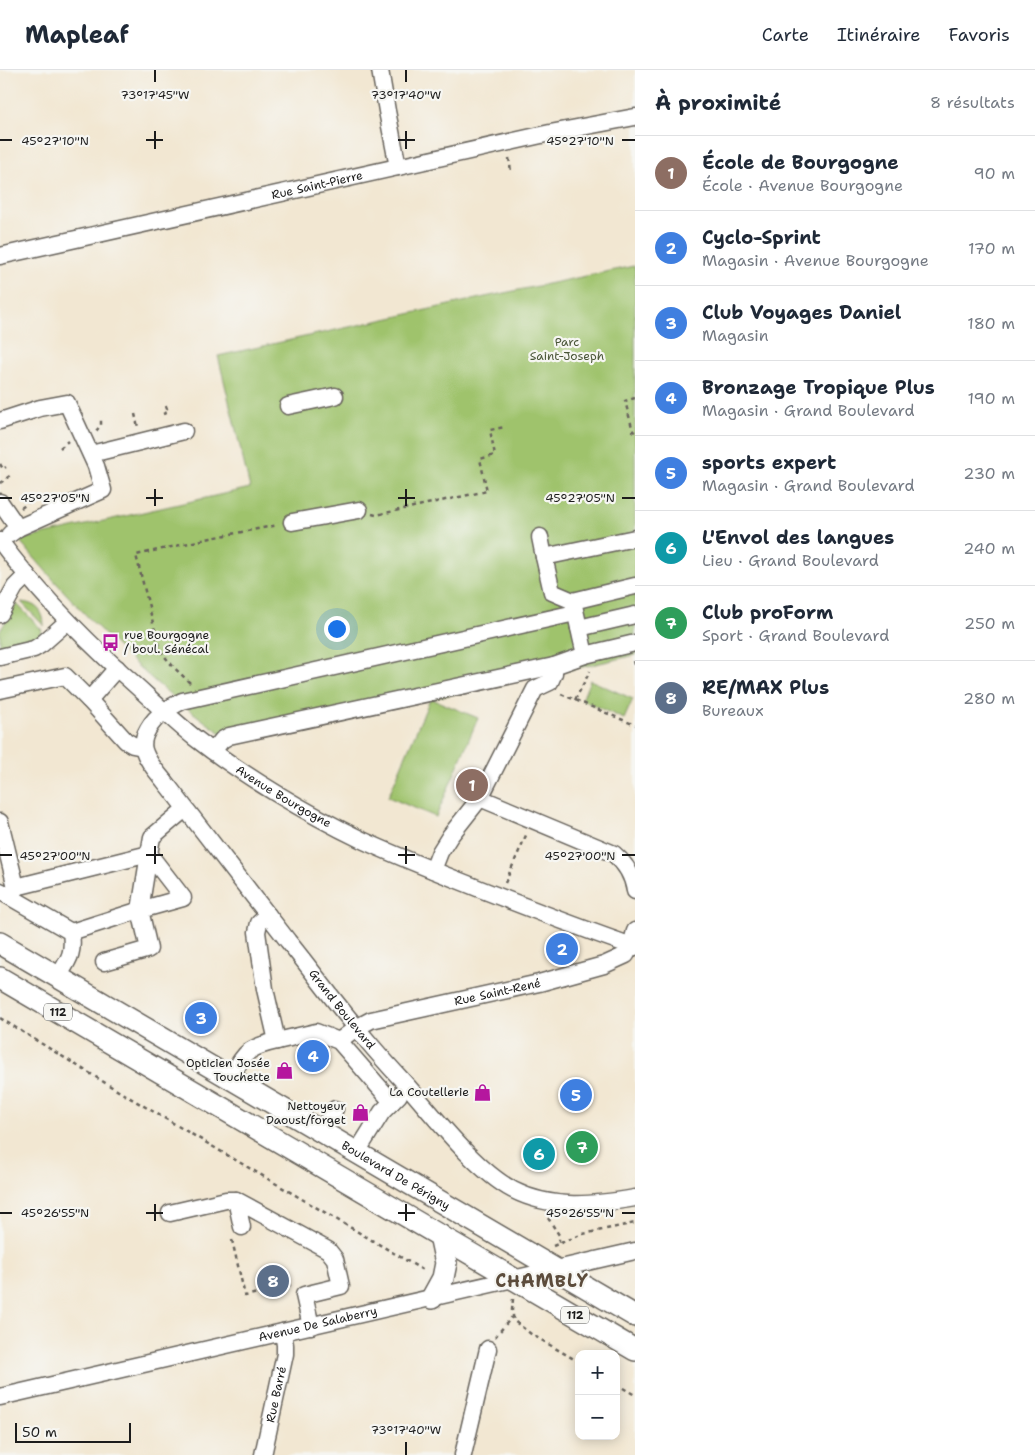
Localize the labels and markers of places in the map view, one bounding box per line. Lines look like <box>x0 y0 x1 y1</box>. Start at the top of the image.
place label: rue Bourgogne / boul. Sénécal <box>124 627 209 657</box>
bus stop icon: rue Bourgogne / boul. Sénécal <box>100 632 120 652</box>
pin: 1 <box>456 766 488 804</box>
pin: 2 <box>546 930 578 968</box>
pin: 3 <box>185 999 217 1037</box>
pin: 4 <box>297 1037 329 1075</box>
place label: Opticien Josée Touchette <box>186 1055 270 1085</box>
shop icon: Opticien Josée Touchette <box>274 1060 294 1080</box>
pin: 5 <box>560 1076 592 1114</box>
shop icon: La Coutellerie <box>473 1082 493 1102</box>
place label: La Coutellerie <box>389 1084 469 1100</box>
place label: Nettoyeur Daoust/forget <box>266 1098 346 1128</box>
shop icon: Nettoyeur Daoust/forget <box>350 1103 370 1123</box>
pin: 7 <box>566 1128 598 1166</box>
pin: 6 <box>523 1135 555 1173</box>
pin: 8 <box>257 1262 289 1300</box>

